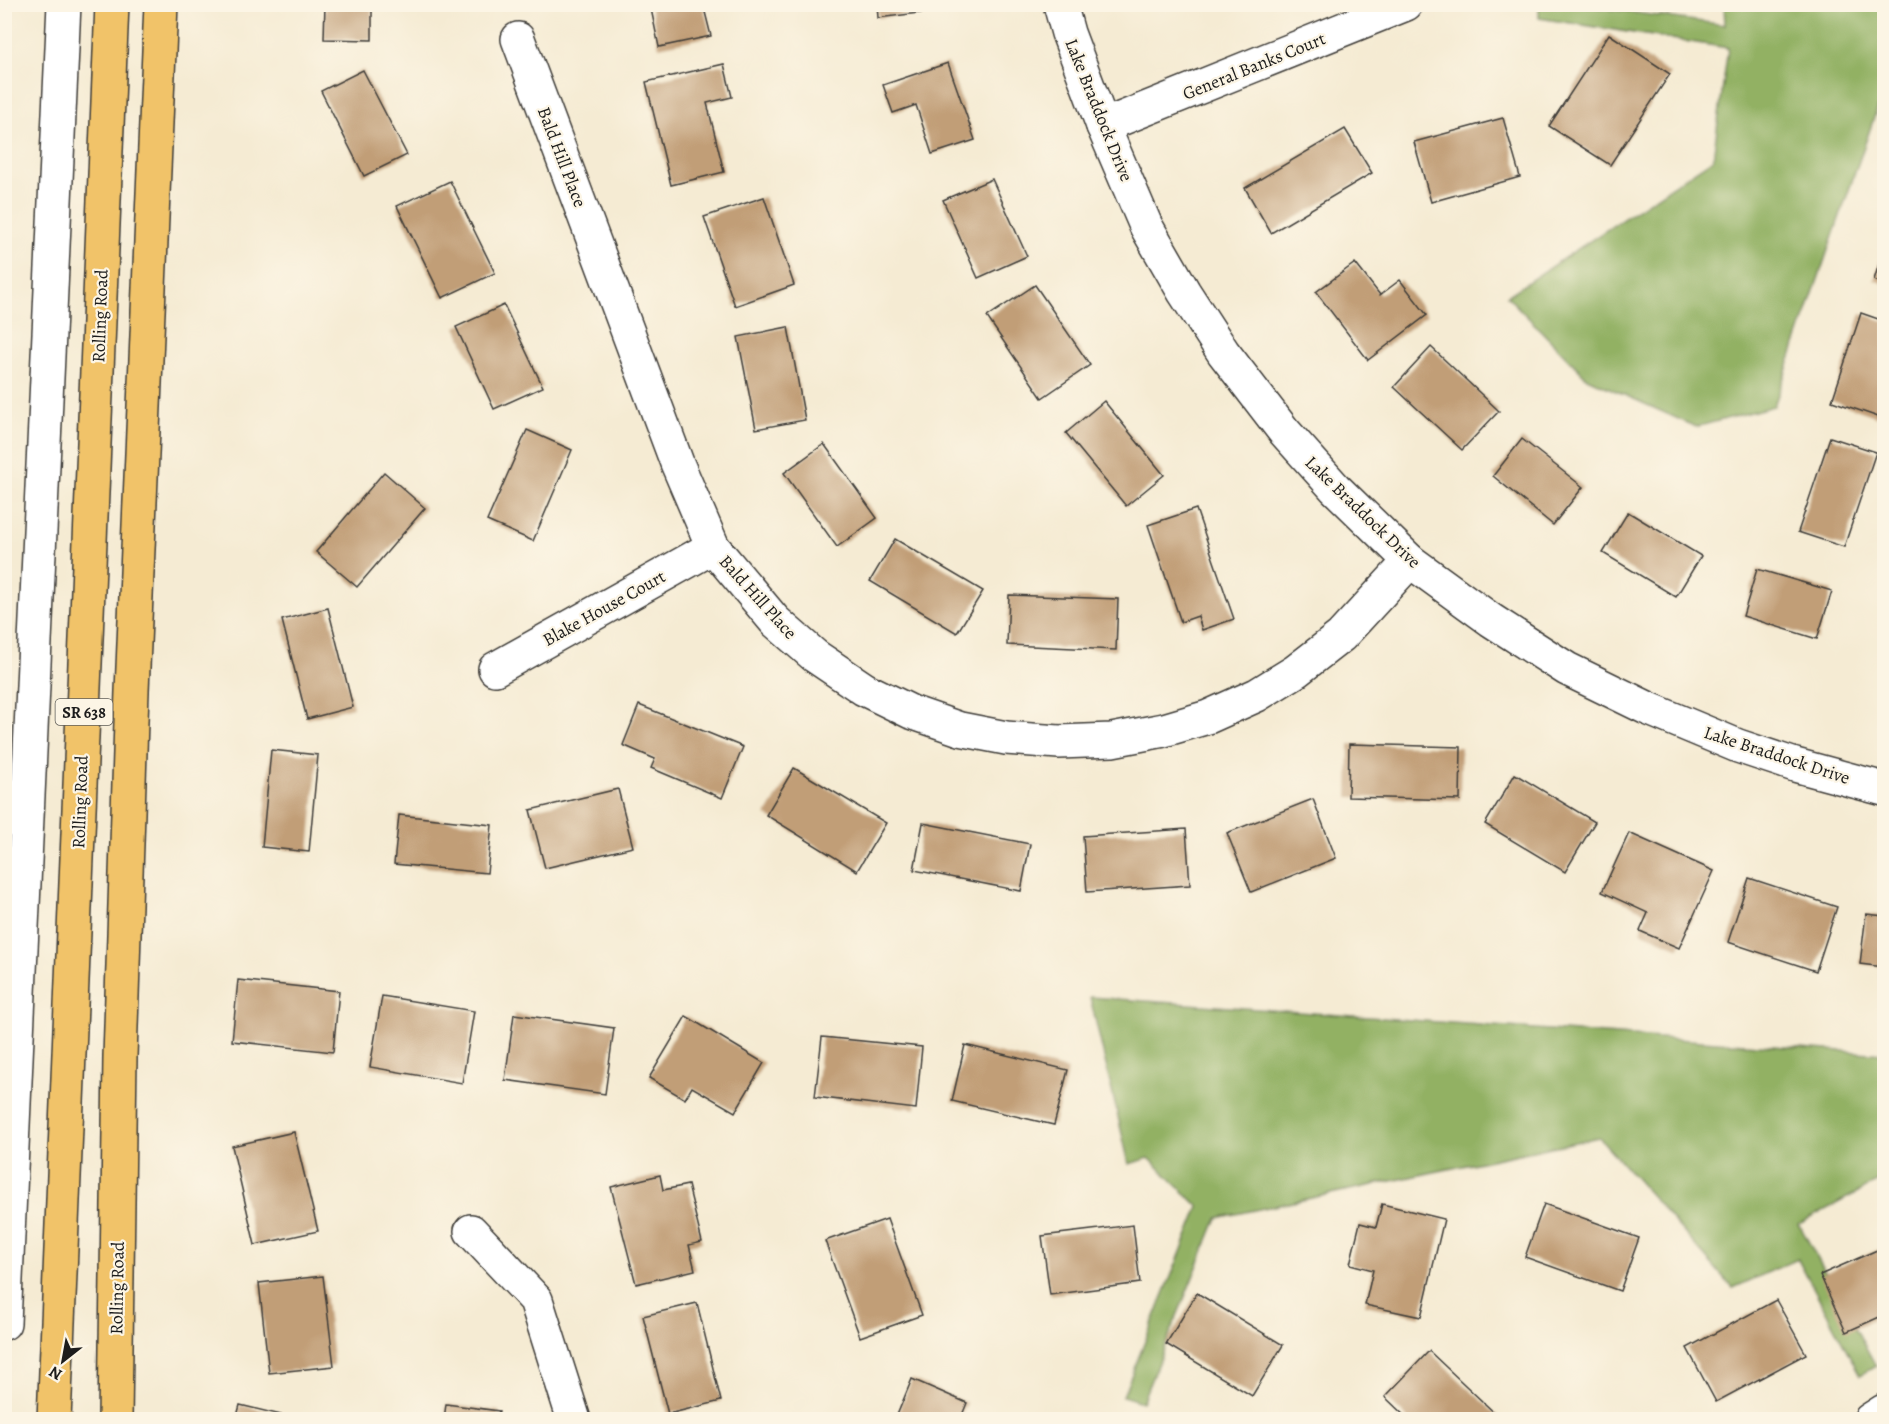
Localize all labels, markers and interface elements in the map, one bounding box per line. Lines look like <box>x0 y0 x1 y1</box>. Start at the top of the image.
street label: General Banks Court <box>1179 26 1329 106</box>
street label: Lake Braddock Drive <box>1059 35 1139 185</box>
street label: Bald Hill Place <box>532 103 592 211</box>
street label: Rolling Road <box>86 269 114 363</box>
street label: Lake Braddock Drive <box>1300 450 1426 574</box>
street label: Bald Hill Place <box>714 550 802 644</box>
street label: Blake House Court <box>538 564 670 652</box>
road number: SR 638 <box>56 699 112 725</box>
street label: Lake Braddock Drive <box>1701 720 1853 790</box>
street label: Rolling Road <box>66 755 94 849</box>
street label: Rolling Road <box>104 1241 130 1335</box>
north arrow <box>33 1331 93 1391</box>
text: N <box>45 1360 66 1385</box>

